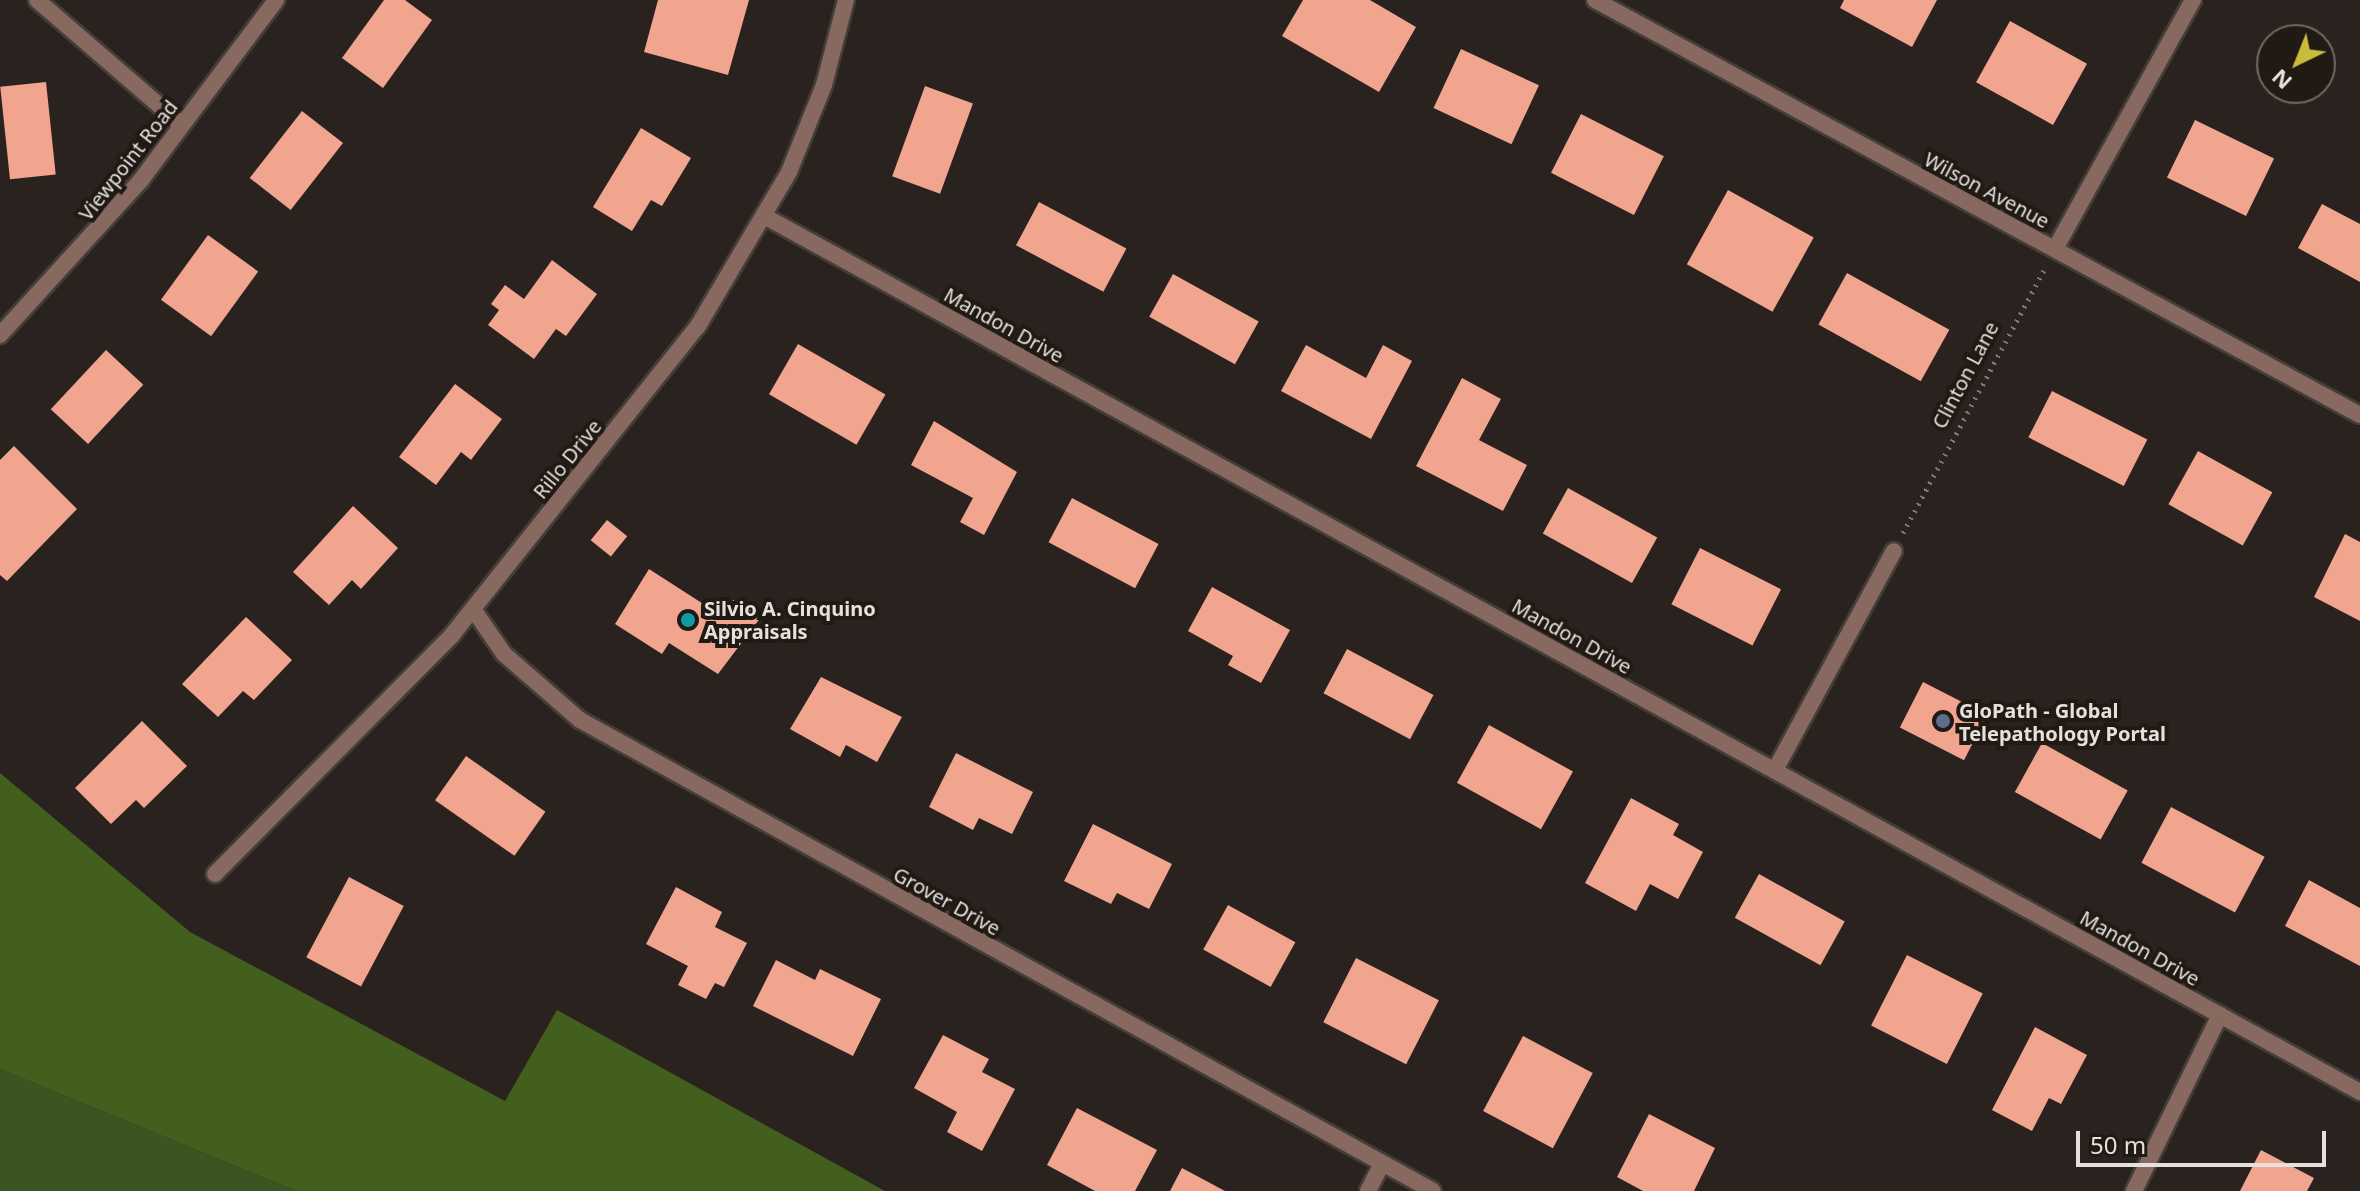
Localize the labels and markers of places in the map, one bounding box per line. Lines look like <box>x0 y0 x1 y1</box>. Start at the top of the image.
place label: Silvio A. Cinquino Appraisals <box>704 596 876 643</box>
marker: Silvio A. Cinquino Appraisals <box>679 611 697 629</box>
place label: GloPath - Global Telepathology Portal <box>1959 698 2166 745</box>
marker: GloPath - Global Telepathology Portal <box>1934 712 1952 730</box>

